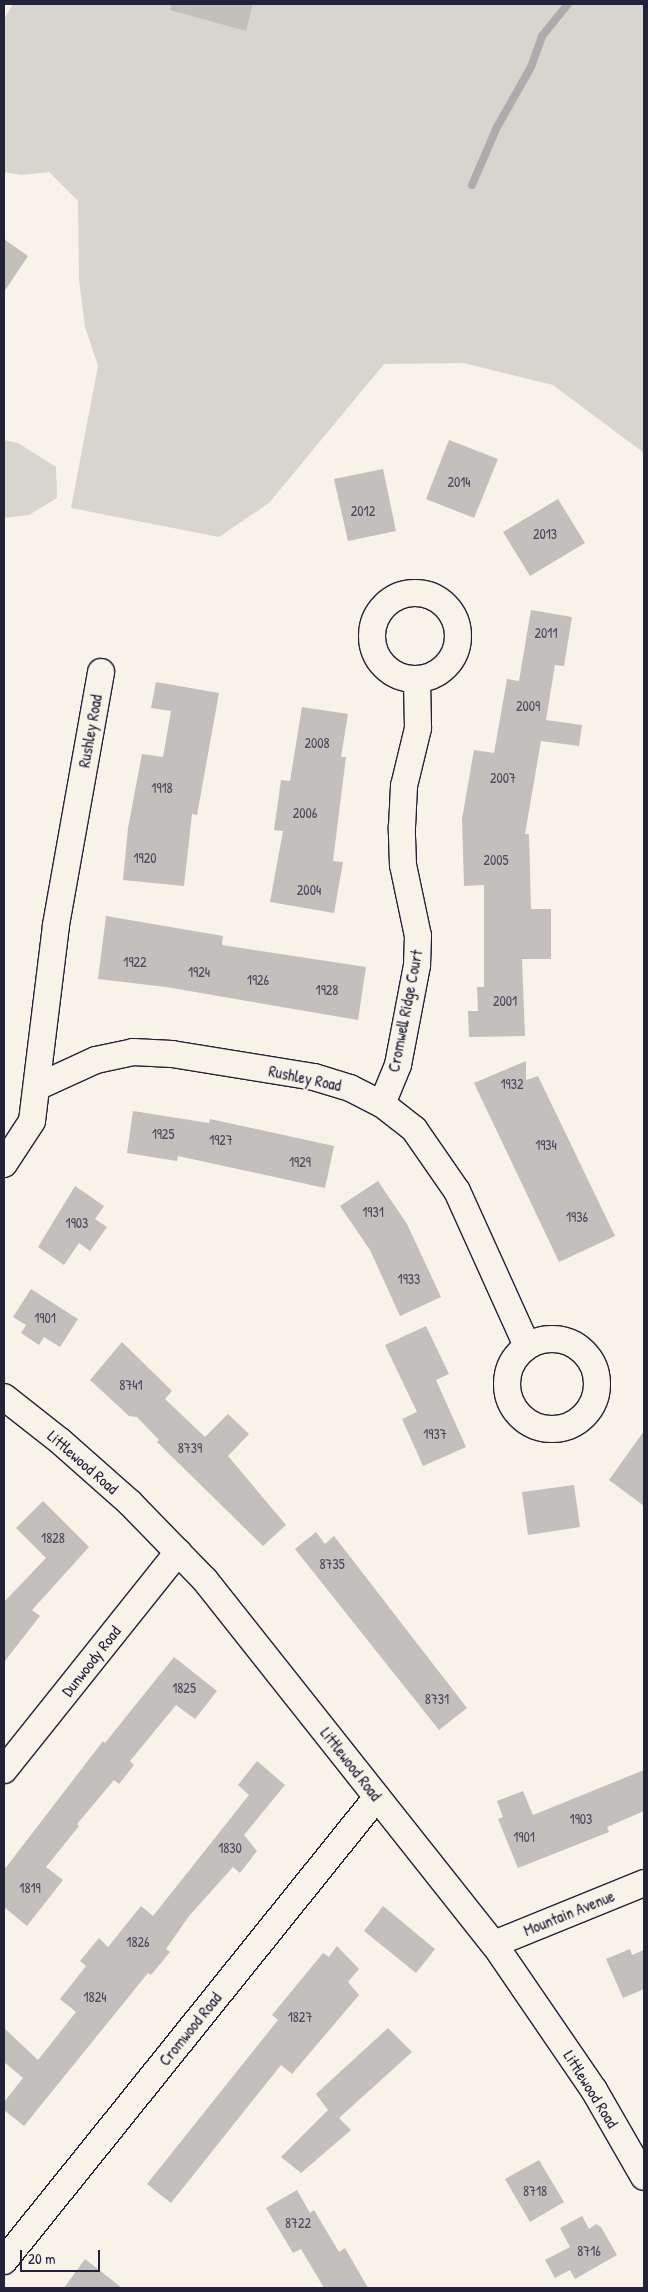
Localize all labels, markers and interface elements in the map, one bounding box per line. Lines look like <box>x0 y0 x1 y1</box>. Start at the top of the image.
house number: 2014 <box>447 474 471 490</box>
house number: 2012 <box>351 503 375 519</box>
house number: 2013 <box>533 526 557 542</box>
house number: 2011 <box>535 625 557 641</box>
street label: Rushley Road <box>74 693 106 769</box>
house number: 2009 <box>516 698 540 714</box>
house number: 2008 <box>304 735 330 751</box>
house number: 2007 <box>490 770 516 786</box>
house number: 1918 <box>151 780 173 796</box>
house number: 2006 <box>293 805 317 821</box>
house number: 1920 <box>133 850 157 866</box>
house number: 2005 <box>483 852 509 868</box>
house number: 2004 <box>297 882 321 898</box>
street label: Cromwell Ridge Court <box>384 948 426 1074</box>
house number: 1922 <box>123 954 147 970</box>
house number: 1924 <box>188 964 210 980</box>
house number: 1926 <box>247 972 269 988</box>
house number: 1928 <box>316 982 338 998</box>
house number: 2001 <box>493 993 517 1009</box>
street label: Rushley Road <box>267 1061 343 1095</box>
house number: 1932 <box>500 1076 524 1092</box>
house number: 1925 <box>152 1126 174 1142</box>
house number: 1927 <box>209 1132 233 1148</box>
house number: 1934 <box>535 1137 557 1153</box>
house number: 1929 <box>289 1154 311 1170</box>
house number: 1931 <box>362 1204 384 1220</box>
house number: 1936 <box>566 1209 588 1225</box>
house number: 1903 <box>66 1215 88 1231</box>
house number: 1933 <box>398 1271 420 1287</box>
house number: 1901 <box>34 1310 56 1326</box>
house number: 8741 <box>119 1377 143 1393</box>
street label: Littlewood Road <box>44 1426 122 1498</box>
house number: 1937 <box>423 1426 447 1442</box>
house number: 8739 <box>178 1440 202 1456</box>
house number: 1828 <box>41 1530 65 1546</box>
house number: 8735 <box>319 1556 345 1572</box>
street label: Dunwoody Road <box>57 1622 125 1700</box>
house number: 1825 <box>172 1680 196 1696</box>
house number: 8731 <box>425 1691 449 1707</box>
street label: Littlewood Road <box>316 1724 386 1804</box>
house number: 1903 <box>570 1811 592 1827</box>
house number: 1901 <box>513 1829 535 1845</box>
house number: 1830 <box>218 1840 242 1856</box>
house number: 1819 <box>19 1880 41 1896</box>
street label: Mountain Avenue <box>521 1886 617 1940</box>
house number: 1826 <box>126 1934 150 1950</box>
street label: Cromwood Road <box>155 1988 225 2070</box>
house number: 1824 <box>84 1989 106 2005</box>
house number: 1827 <box>288 2009 312 2025</box>
street label: Littlewood Road <box>560 2047 622 2131</box>
house number: 8718 <box>523 2183 547 2199</box>
house number: 8722 <box>285 2215 311 2231</box>
scale bar <box>22 2240 102 2272</box>
house number: 8716 <box>577 2243 601 2259</box>
text: 20 m <box>28 2248 55 2269</box>

